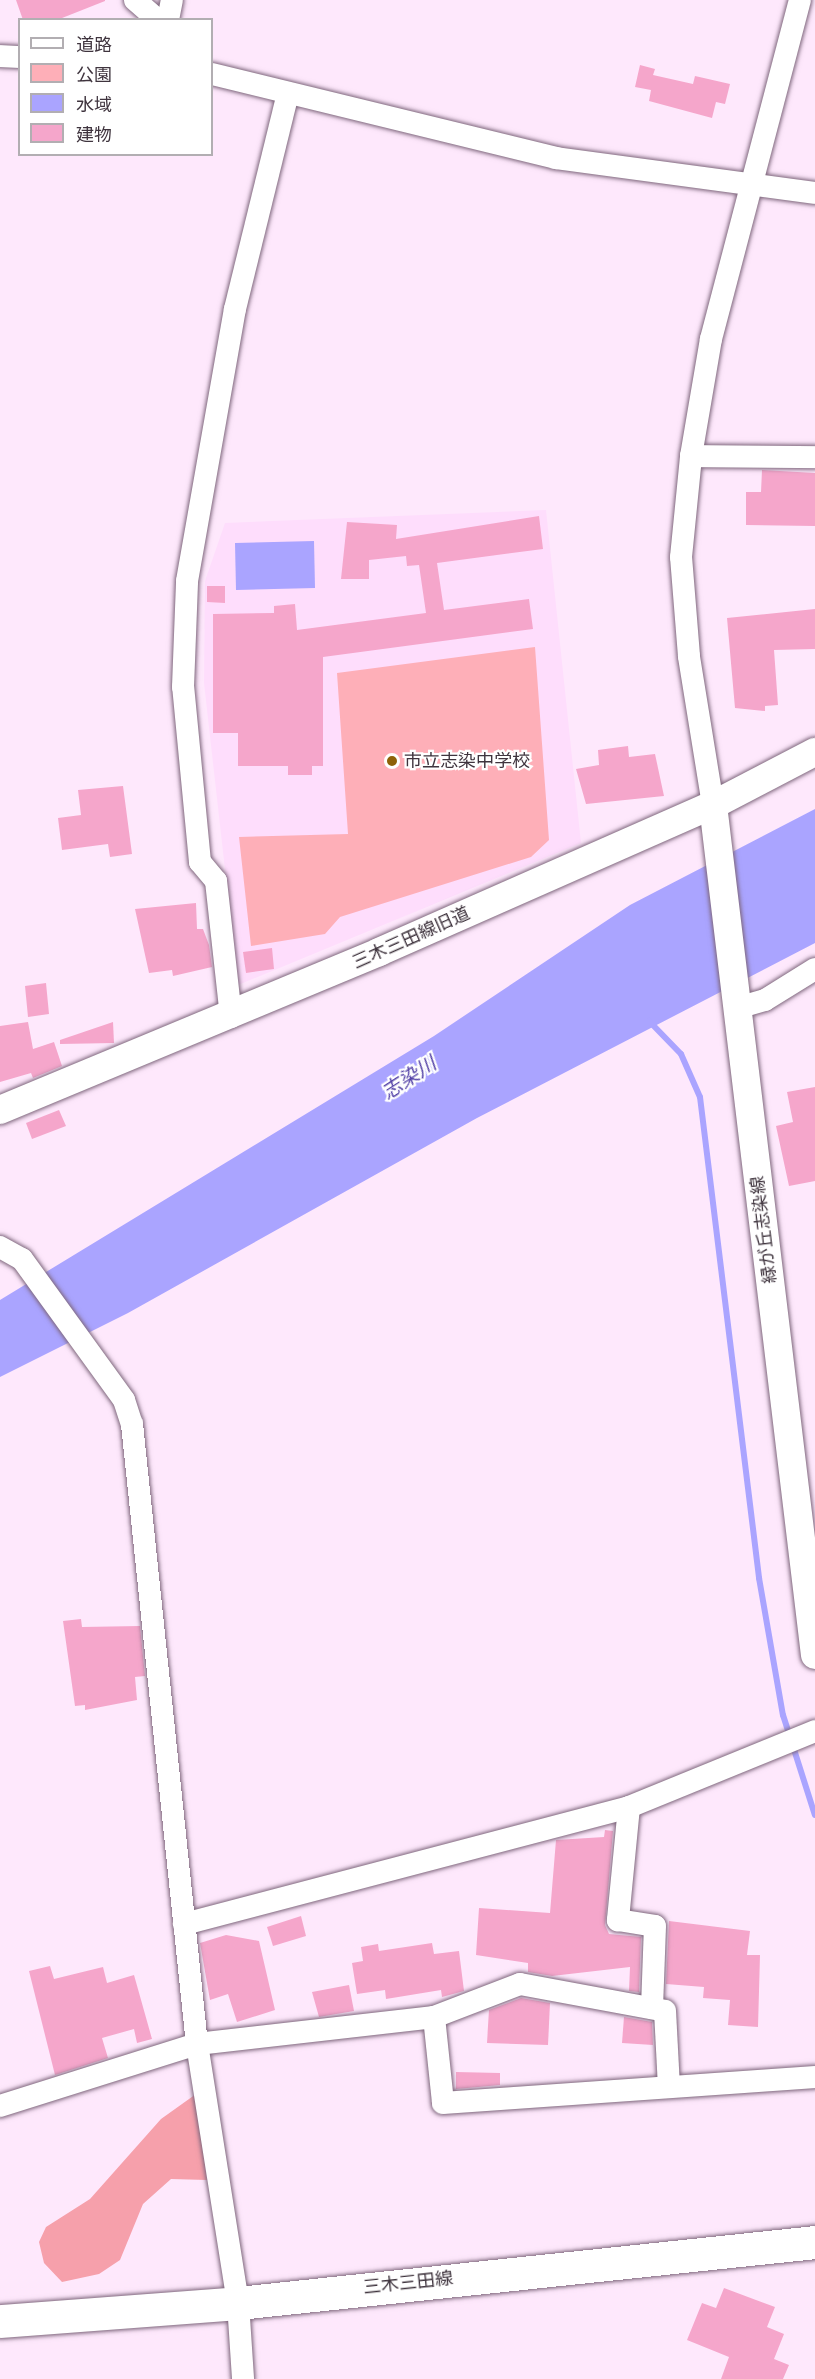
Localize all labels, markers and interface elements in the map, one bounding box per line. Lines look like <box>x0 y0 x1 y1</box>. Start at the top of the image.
legend <box>18 18 213 156</box>
text: 道路 <box>76 35 112 55</box>
text: 公園 <box>76 65 112 85</box>
text: 水域 <box>76 95 112 115</box>
text: 建物 <box>76 125 112 145</box>
place label: 市立志染中学校 <box>404 750 530 772</box>
marker: 市立志染中学校 <box>385 754 399 768</box>
street label: 三木三田線旧道 <box>349 903 473 973</box>
water label: 志染川 <box>377 1052 441 1104</box>
street label: 緑が丘志染線 <box>747 1175 781 1285</box>
street label: 三木三田線 <box>362 2268 454 2298</box>

